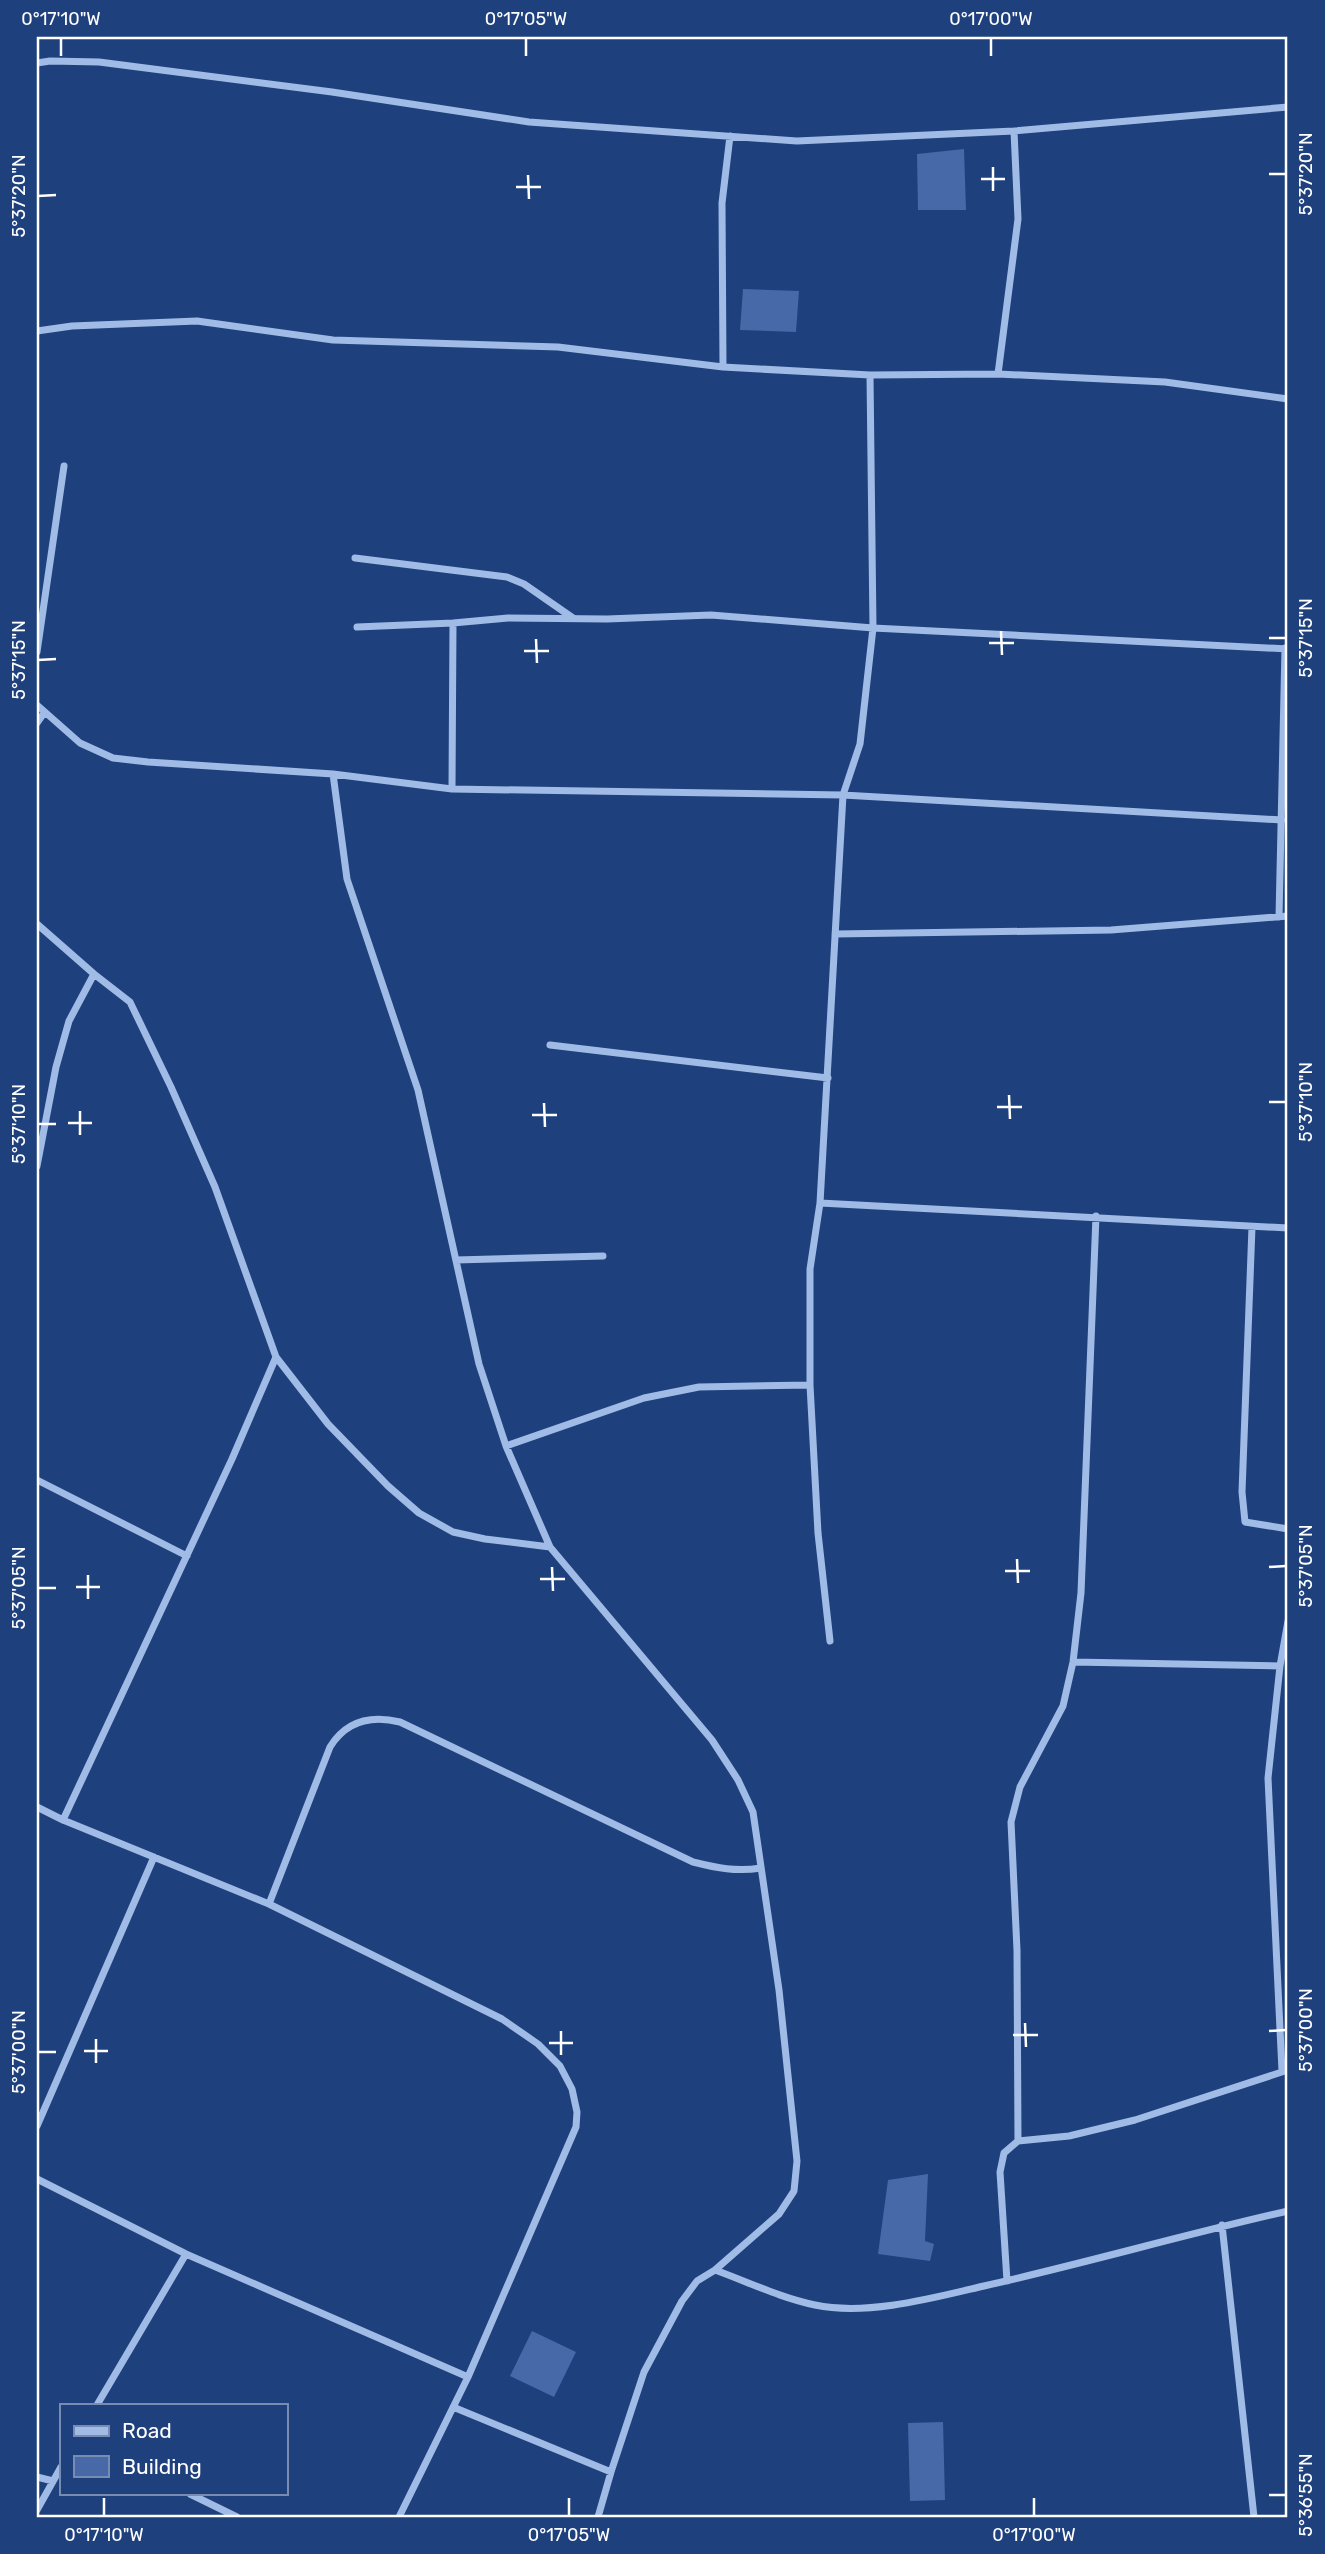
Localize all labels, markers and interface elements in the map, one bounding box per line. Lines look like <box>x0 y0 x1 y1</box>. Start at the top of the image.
text: 0°17'10"W <box>21 8 101 30</box>
text: 0°17'05"W <box>485 8 567 30</box>
text: 0°17'00"W <box>949 8 1033 30</box>
text: 5°37'20"N <box>1295 133 1317 215</box>
text: 5°37'20"N <box>8 155 30 237</box>
text: 5°37'15"N <box>1295 598 1317 678</box>
text: 5°37'15"N <box>8 620 30 700</box>
text: 5°37'10"N <box>1295 1062 1317 1142</box>
text: 5°37'10"N <box>8 1084 30 1164</box>
text: 5°37'05"N <box>1295 1524 1317 1608</box>
text: 5°37'05"N <box>8 1546 30 1630</box>
text: 5°37'00"N <box>1295 1988 1317 2072</box>
text: 5°37'00"N <box>8 2010 30 2094</box>
legend <box>60 2404 287 2494</box>
text: Road <box>122 2418 172 2443</box>
text: 5°36'55"N <box>1295 2453 1317 2537</box>
text: Building <box>122 2454 202 2479</box>
text: 0°17'10"W <box>64 2524 144 2546</box>
text: 0°17'05"W <box>528 2524 610 2546</box>
text: 0°17'00"W <box>992 2524 1076 2546</box>

